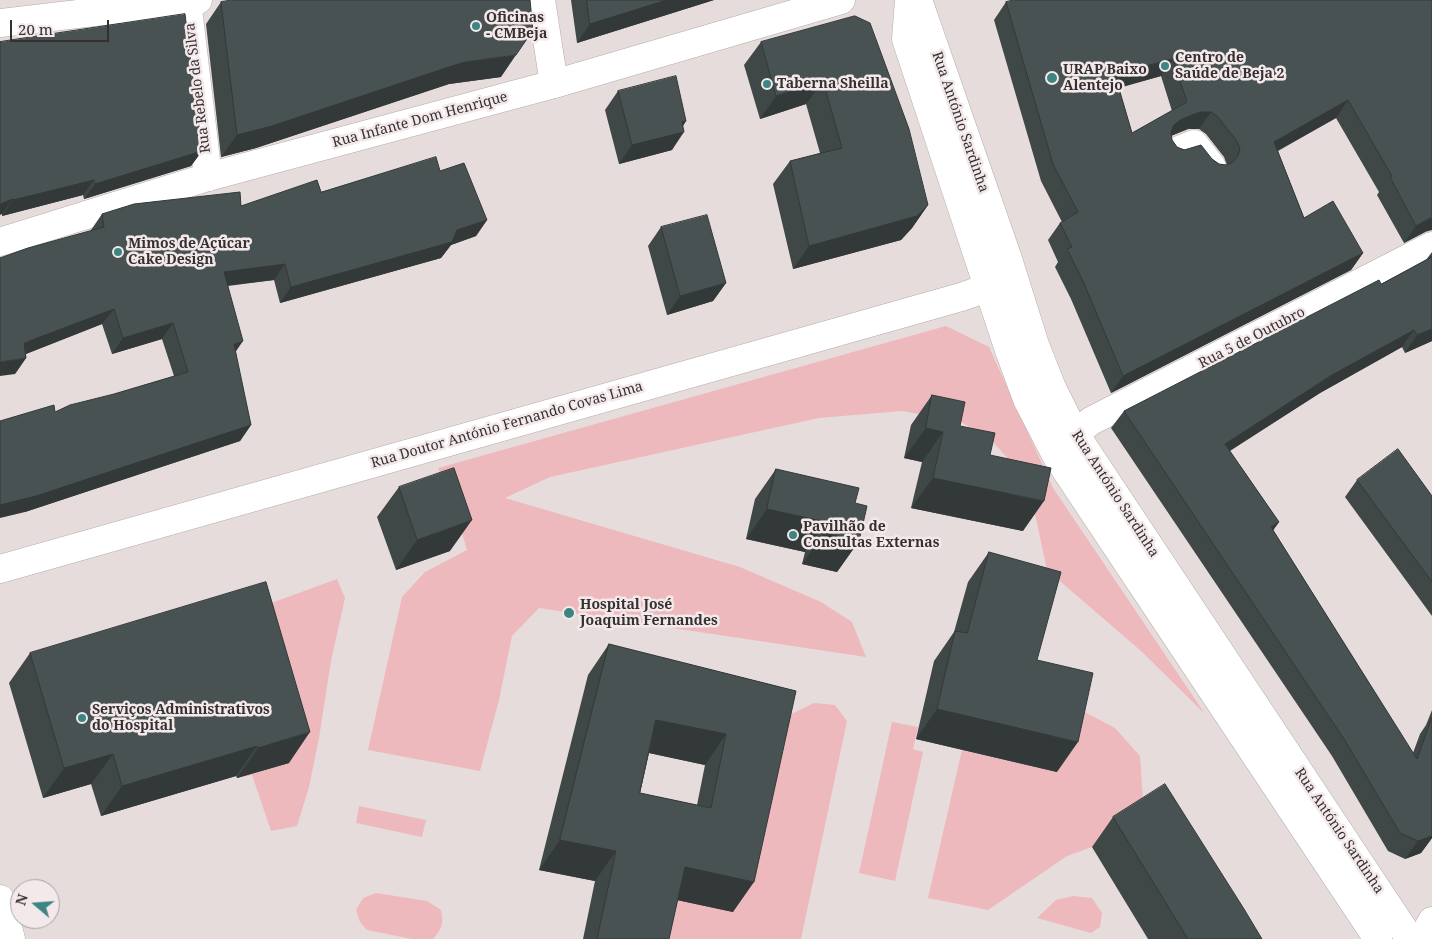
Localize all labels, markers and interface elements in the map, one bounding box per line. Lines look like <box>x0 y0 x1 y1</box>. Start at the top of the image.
scale bar <box>12 10 111 42</box>
place label: Oficinas - CMBeja <box>486 10 547 42</box>
text: 20 m <box>18 19 53 39</box>
marker: Oficinas - CMBeja <box>470 20 482 32</box>
street label: Rua Rebelo da Silva <box>182 22 214 154</box>
street label: Rua António Sardinha <box>928 49 992 195</box>
place label: Centro de Saúde de Beja 2 <box>1175 50 1285 82</box>
marker: Centro de Saúde de Beja 2 <box>1159 60 1171 72</box>
place label: URAP Baixo Alentejo <box>1063 62 1147 94</box>
marker: URAP Baixo Alentejo <box>1045 71 1059 85</box>
place label: Taberna Sheilla <box>777 76 889 92</box>
marker: Taberna Sheilla <box>761 78 773 90</box>
street label: Rua Infante Dom Henrique <box>331 89 509 151</box>
place label: Mimos de Açúcar Cake Design <box>128 236 250 268</box>
marker: Mimos de Açúcar Cake Design <box>112 246 124 258</box>
street label: Rua 5 de Outubro <box>1196 304 1308 372</box>
street label: Rua Doutor António Fernando Covas Lima <box>369 378 645 472</box>
street label: Rua António Sardinha <box>1068 427 1162 561</box>
place label: Pavilhão de Consultas Externas <box>803 519 939 552</box>
marker: Pavilhão de Consultas Externas <box>787 529 799 541</box>
place label: Hospital José Joaquim Fernandes <box>580 597 718 630</box>
marker: Hospital José Joaquim Fernandes <box>562 606 576 620</box>
place label: Serviços Administrativos do Hospital <box>92 702 270 734</box>
marker: Serviços Administrativos do Hospital <box>76 712 88 724</box>
street label: Rua António Sardinha <box>1291 765 1387 897</box>
north arrow <box>10 879 60 929</box>
text: N <box>10 891 32 908</box>

